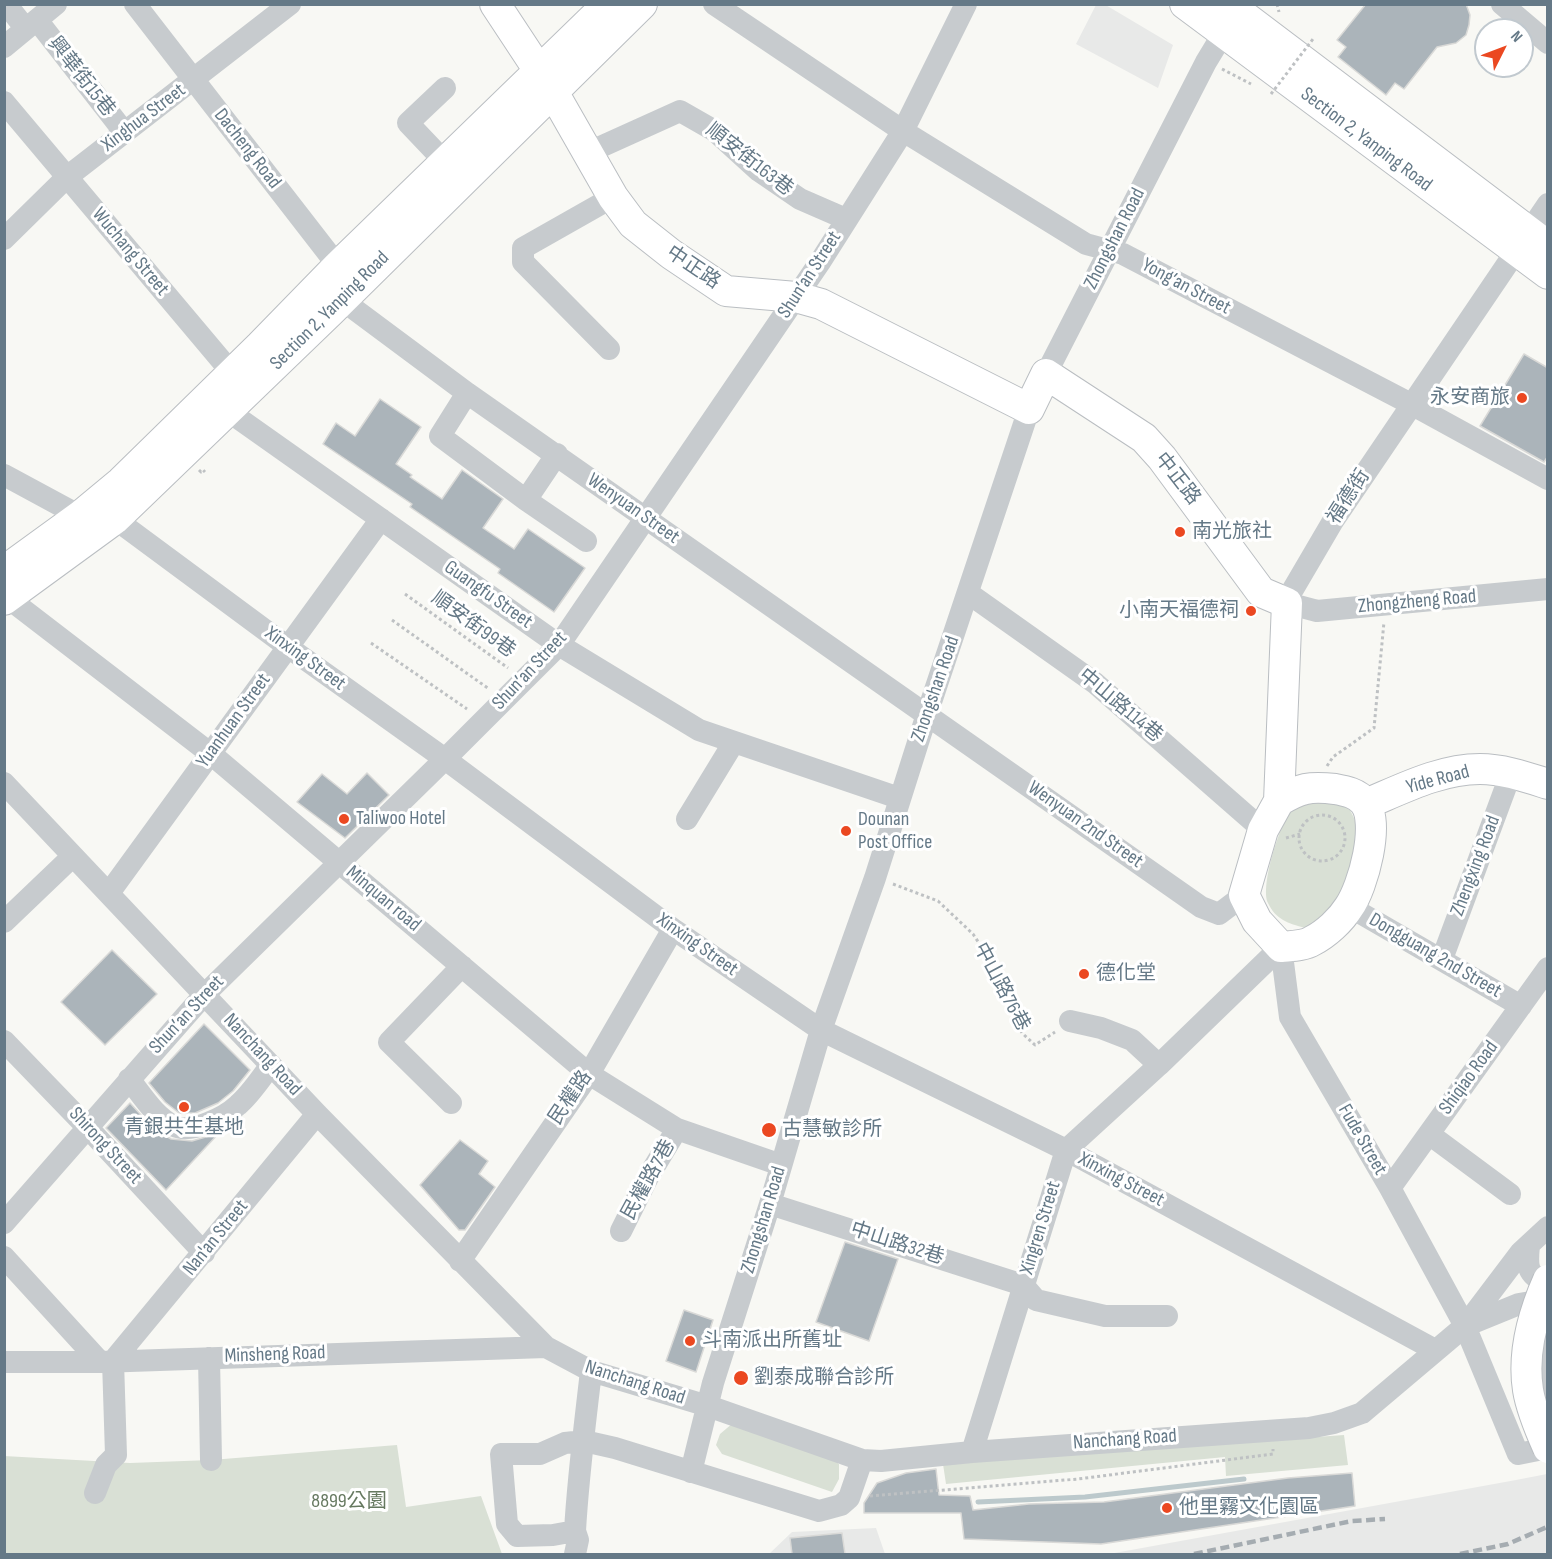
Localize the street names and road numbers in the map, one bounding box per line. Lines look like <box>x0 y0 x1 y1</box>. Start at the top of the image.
street label: 興華街15巷 <box>42 32 120 122</box>
street label: Xinghua Street <box>97 79 191 157</box>
street label: Section 2, Yanping Road <box>1296 83 1436 197</box>
street label: Dacheng Road <box>208 104 286 194</box>
street label: 順安街163巷 <box>701 118 797 202</box>
street label: Zhongshan Road <box>1079 184 1151 294</box>
street label: Wuchang Street <box>86 203 174 301</box>
street label: Shun’an Street <box>773 227 847 323</box>
street label: 中正路 <box>661 241 725 295</box>
street label: Section 2, Yanping Road <box>266 247 394 375</box>
street label: Yong’an Street <box>1137 254 1235 320</box>
street label: 中正路 <box>1149 448 1205 510</box>
street label: 福德街 <box>1323 465 1375 529</box>
street label: Wenyuan Street <box>582 469 684 549</box>
street label: Guangfu Street <box>439 556 537 634</box>
street label: Zhongzheng Road <box>1357 585 1477 619</box>
street label: 順安街99巷 <box>426 587 520 663</box>
street label: Xinxing Street <box>260 622 350 696</box>
street label: Shun’an Street <box>487 627 573 715</box>
street label: Zhongshan Road <box>907 633 965 745</box>
street label: 中山路114巷 <box>1073 664 1167 748</box>
street label: Yuanhuan Street <box>192 669 276 773</box>
street label: Yide Road <box>1404 760 1472 800</box>
street label: Wenyuan 2nd Street <box>1023 776 1147 874</box>
street label: Zhengxing Road <box>1446 812 1506 920</box>
street label: Minquan road <box>341 861 425 937</box>
street label: Xinxing Street <box>652 908 742 982</box>
street label: Dongguang 2nd Street <box>1365 908 1505 1004</box>
street label: 中山路76巷 <box>968 939 1034 1035</box>
street label: Shun’an Street <box>144 971 230 1059</box>
street label: Nanchang Road <box>218 1009 306 1101</box>
street label: Shiqiao Road <box>1434 1036 1504 1120</box>
street label: 民權路 <box>544 1066 598 1130</box>
street label: Fude Street <box>1332 1100 1392 1180</box>
street label: Shirong Street <box>63 1103 147 1189</box>
street label: 民權路7巷 <box>617 1136 681 1224</box>
street label: Xinxing Street <box>1074 1147 1168 1213</box>
street label: Zhongshan Road <box>736 1164 792 1276</box>
street label: Xingren Street <box>1015 1179 1067 1277</box>
street label: Nan'an Street <box>178 1195 254 1281</box>
street label: 中山路32巷 <box>847 1218 947 1270</box>
street label: Minsheng Road <box>224 1341 326 1369</box>
street label: Nanchang Road <box>582 1356 688 1410</box>
street label: Nanchang Road <box>1072 1424 1178 1456</box>

